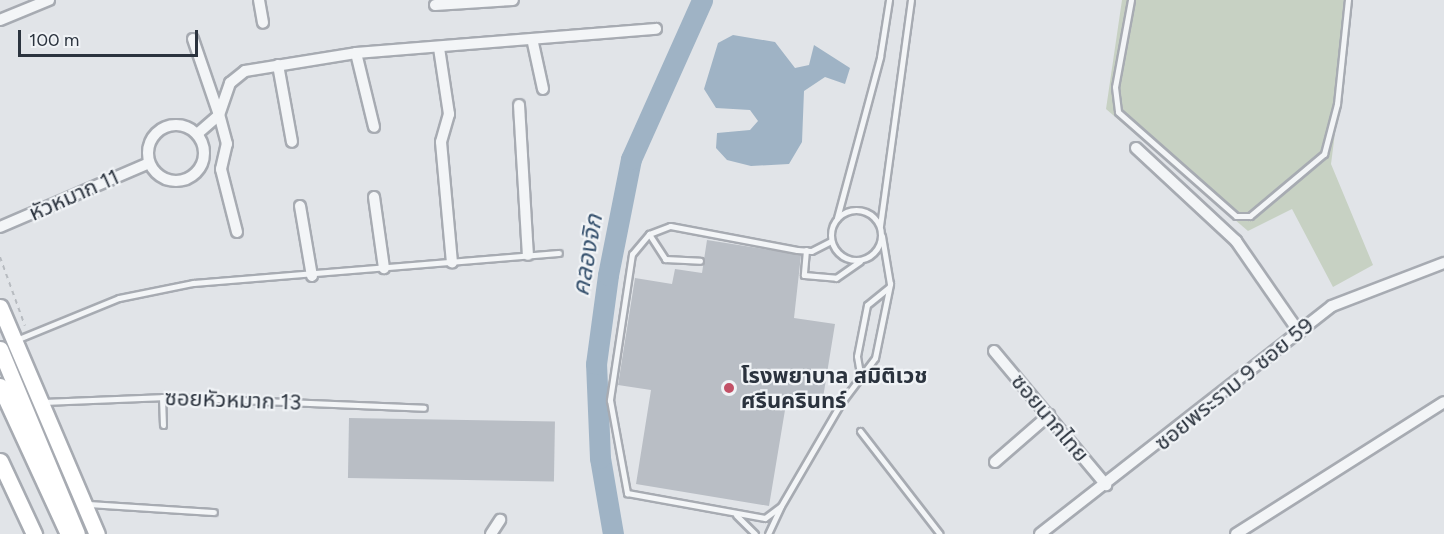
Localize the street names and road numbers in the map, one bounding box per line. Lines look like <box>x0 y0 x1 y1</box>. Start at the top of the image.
street label: หัวหมาก 11 <box>25 163 123 227</box>
street label: ซอยพระราม 9 ซอย 59 <box>1149 312 1319 456</box>
street label: ซอยนากไทย <box>1006 369 1094 467</box>
street label: ซอยหัวหมาก 13 <box>164 384 302 416</box>

